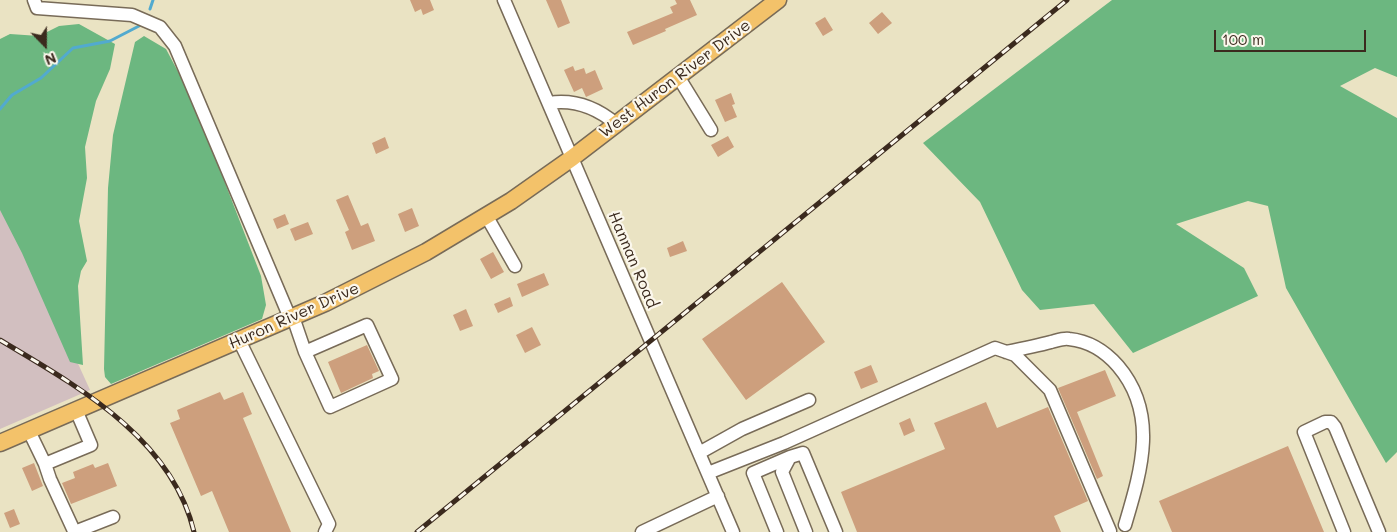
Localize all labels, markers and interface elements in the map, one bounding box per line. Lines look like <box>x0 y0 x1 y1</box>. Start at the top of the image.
street label: West Huron River Drive <box>596 16 754 142</box>
north arrow <box>20 20 70 70</box>
scale bar <box>1217 20 1370 52</box>
text: 100 m <box>1222 29 1264 49</box>
text: N <box>42 49 59 70</box>
street label: Hannan Road <box>604 209 662 311</box>
street label: Huron River Drive <box>226 279 362 353</box>

